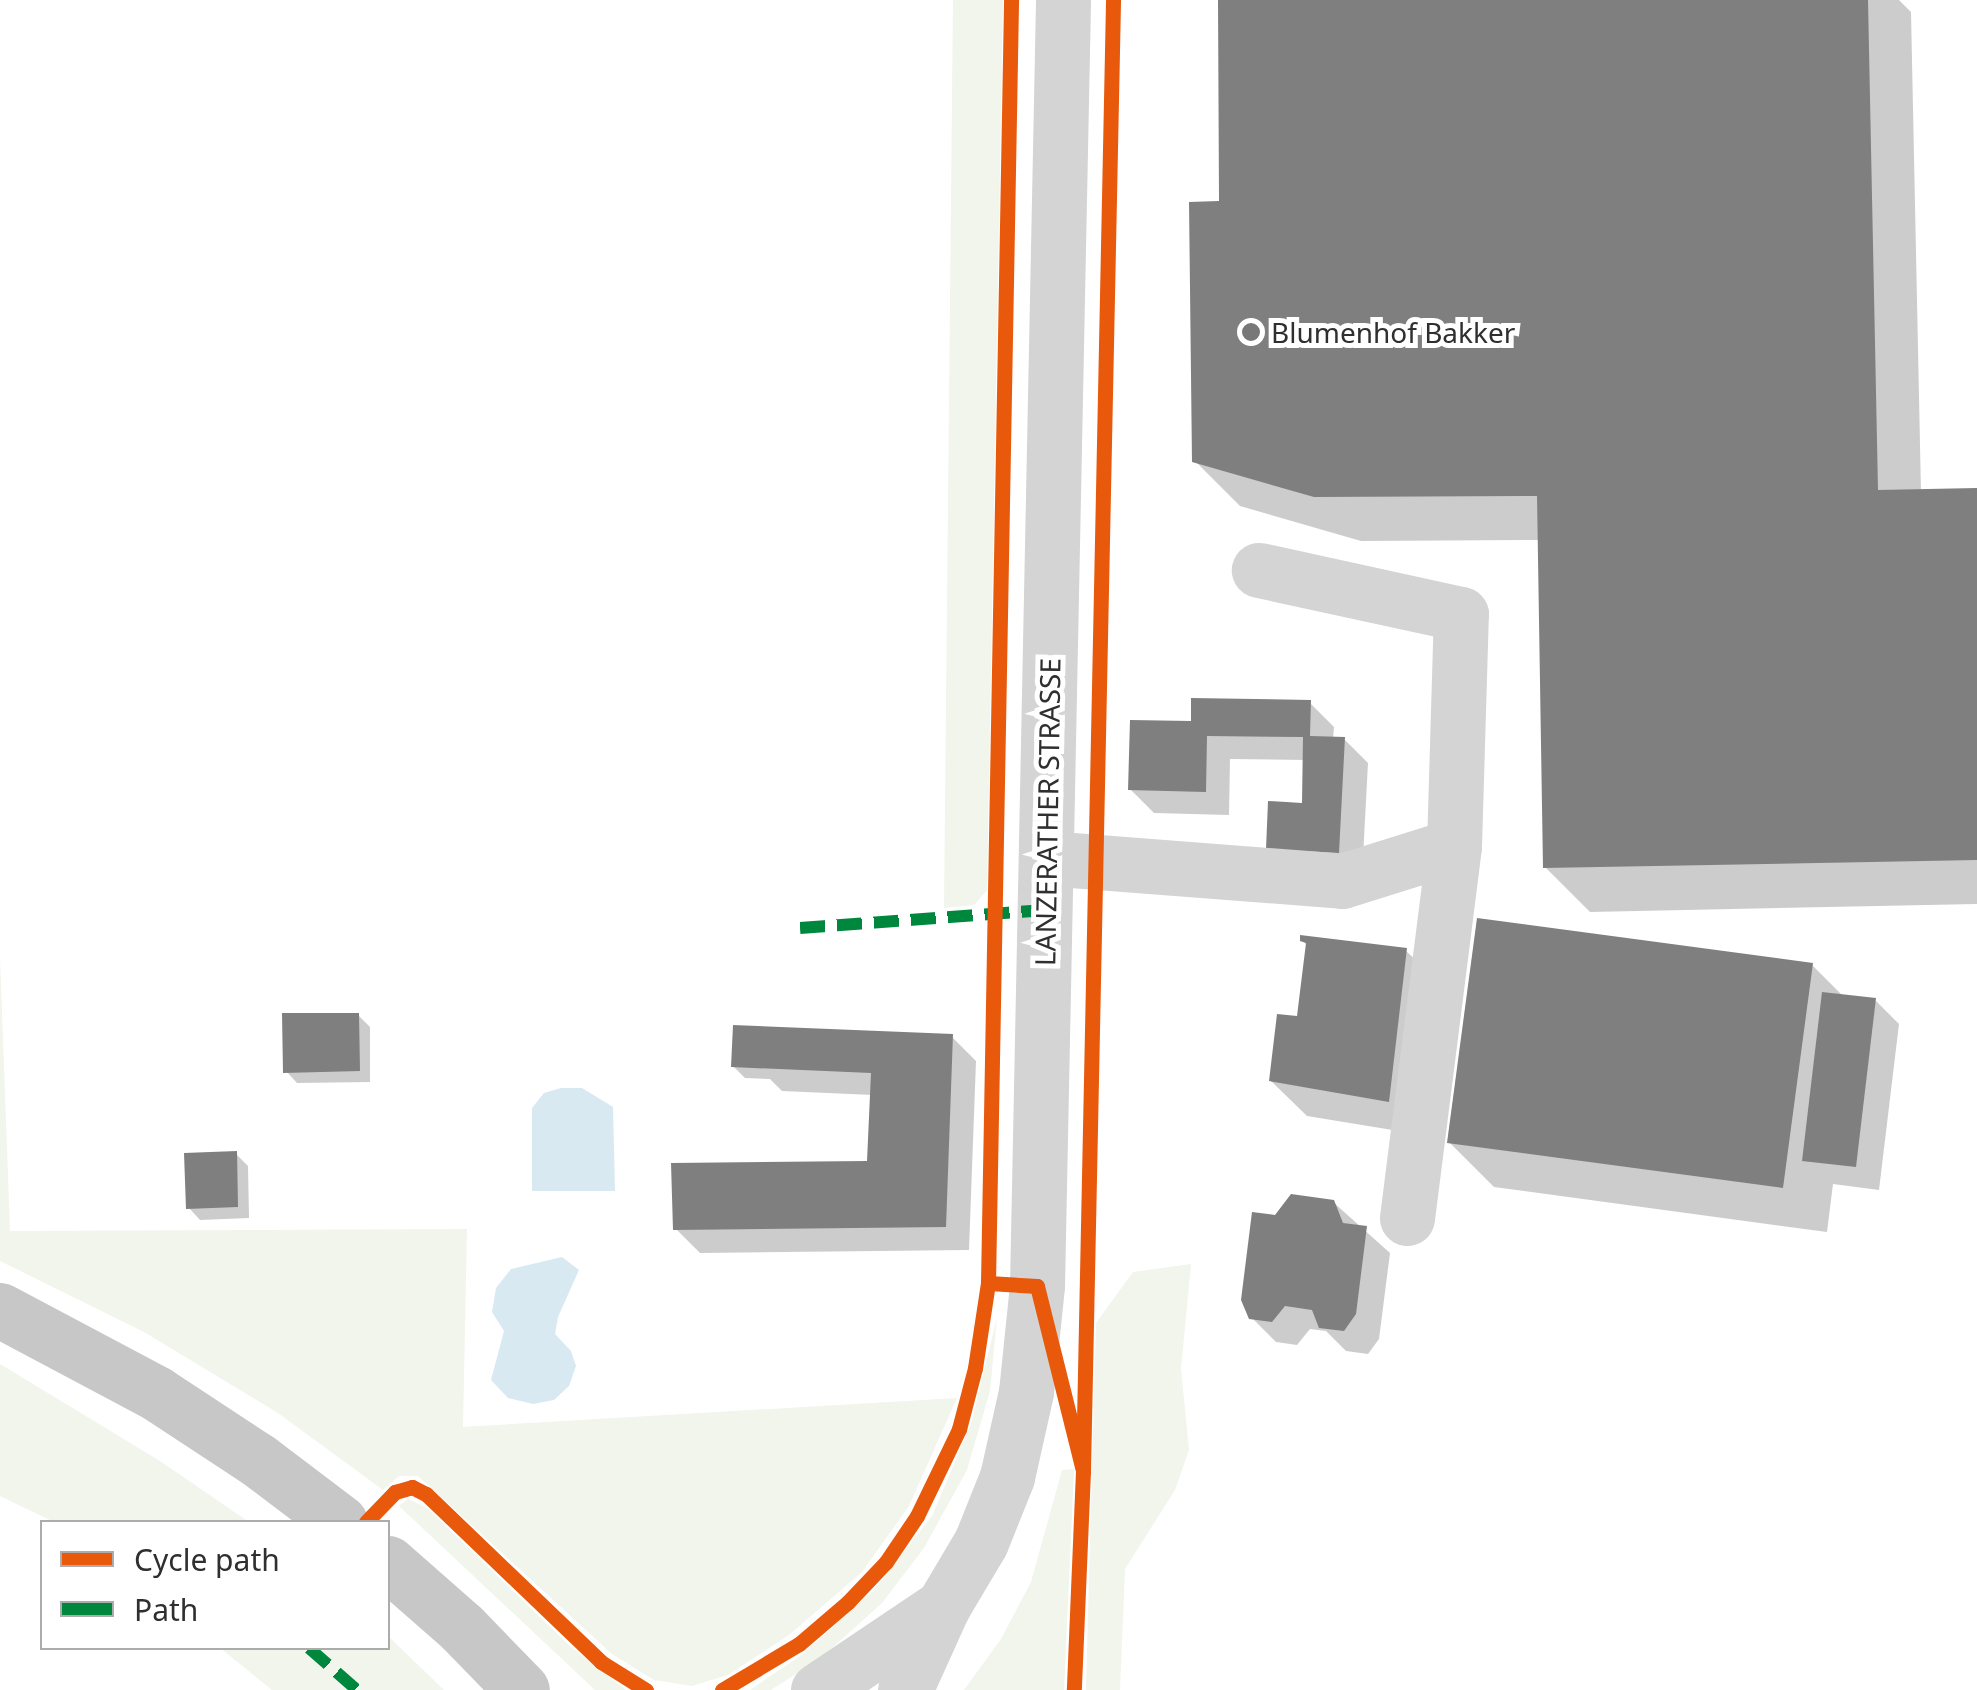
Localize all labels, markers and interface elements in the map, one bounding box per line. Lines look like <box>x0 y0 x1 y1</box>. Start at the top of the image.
place label: Blumenhof Bakker <box>1271 315 1515 349</box>
marker: Blumenhof Bakker <box>1240 321 1262 343</box>
street label: LANZERATHER STRASSE <box>1028 658 1066 966</box>
legend <box>40 1520 390 1650</box>
text: Cycle path <box>134 1539 280 1580</box>
text: Path <box>134 1589 198 1630</box>

